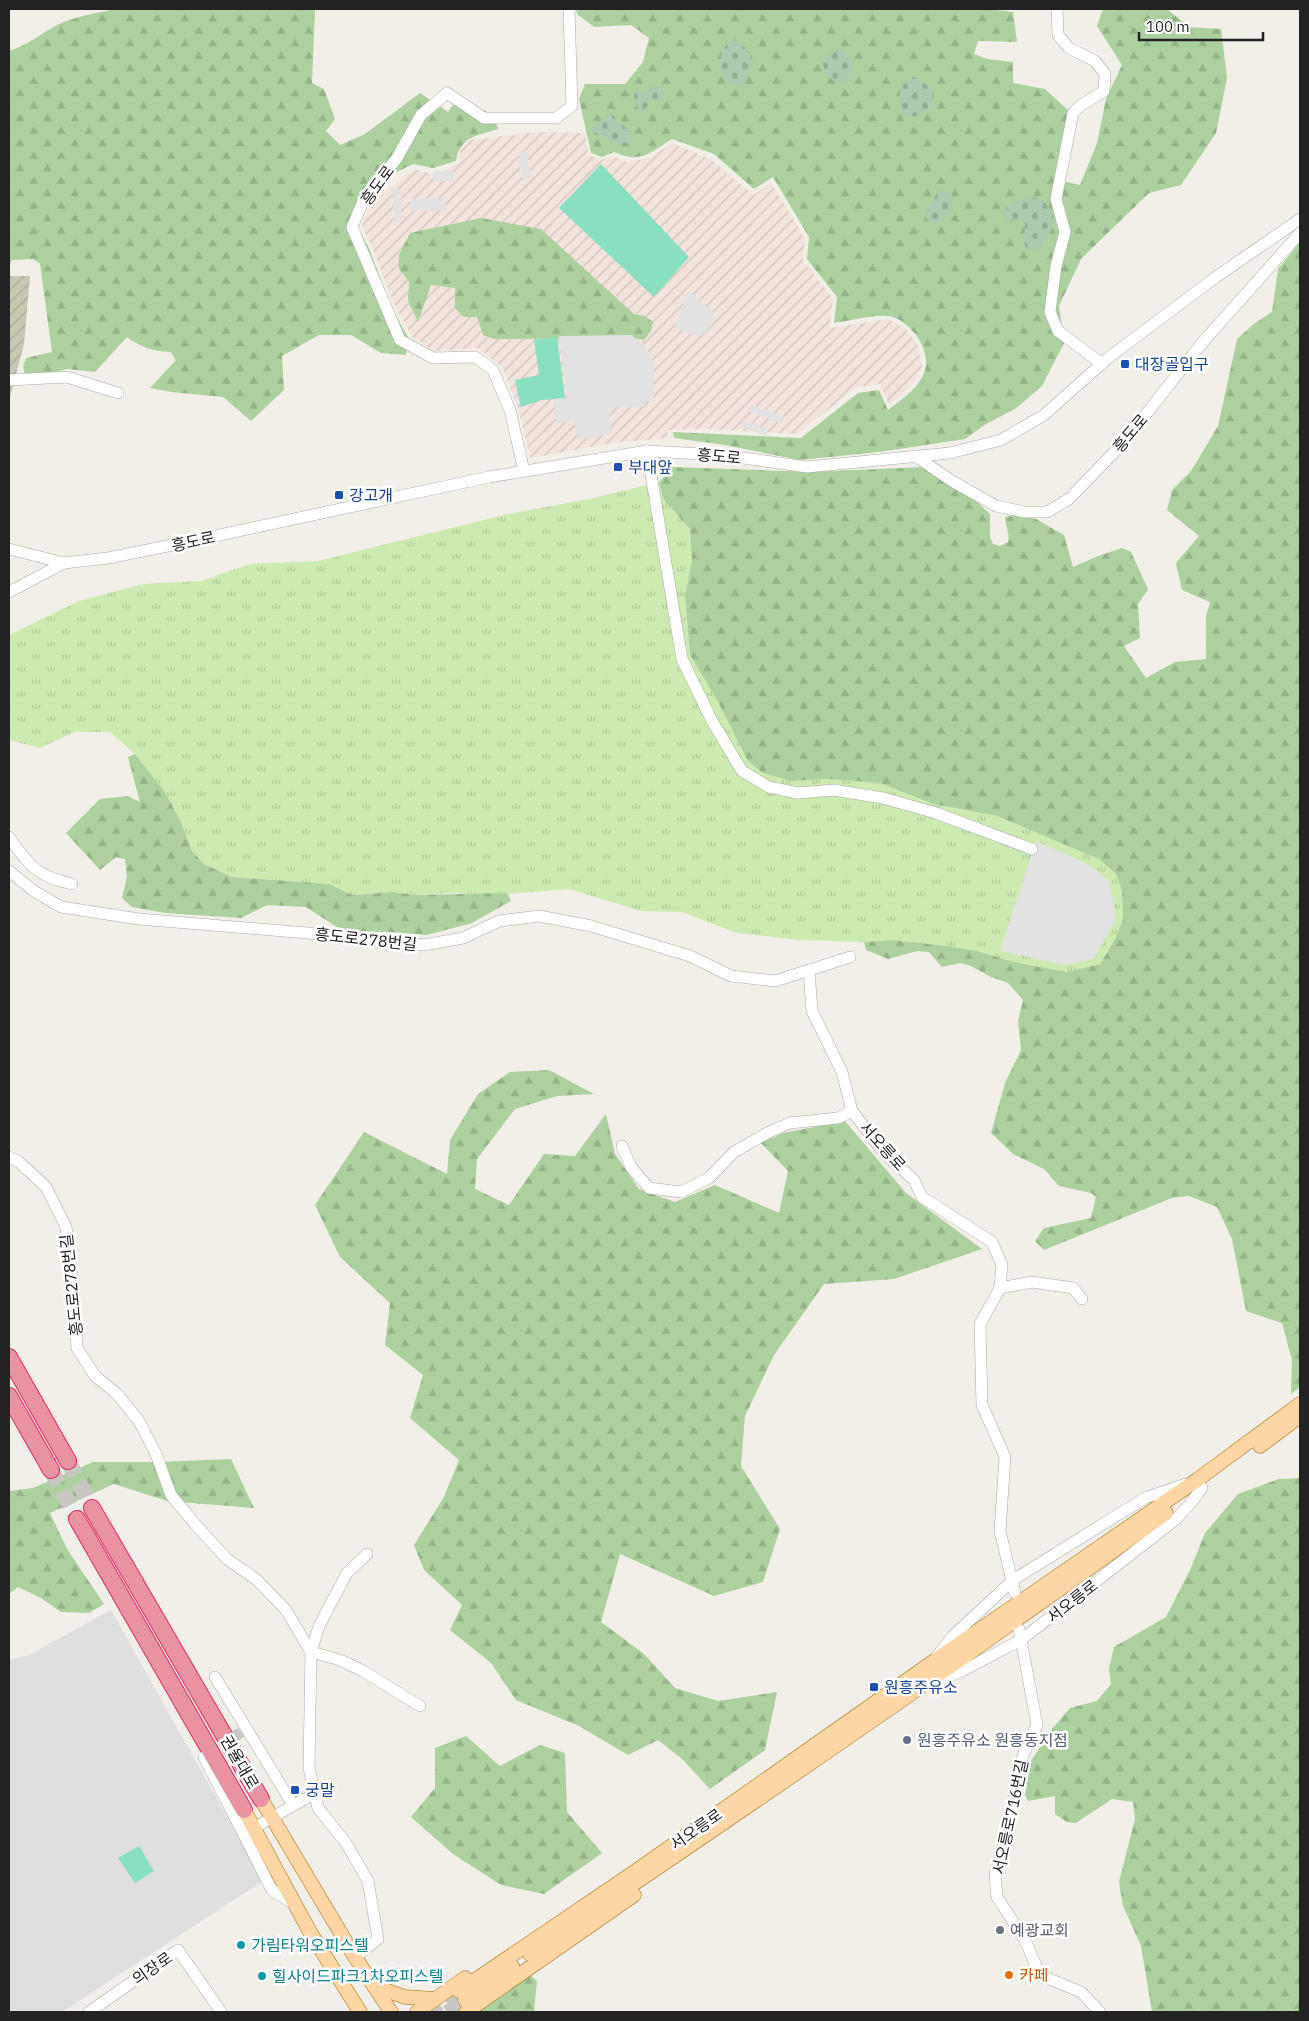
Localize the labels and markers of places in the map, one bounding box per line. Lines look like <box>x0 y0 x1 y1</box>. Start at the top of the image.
place label: 대장골입구 <box>1135 354 1209 374</box>
marker: 대장골입구 <box>1119 358 1131 370</box>
place label: 부대앞 <box>628 457 672 477</box>
marker: 부대앞 <box>612 461 624 473</box>
place label: 강고개 <box>349 485 393 505</box>
marker: 강고개 <box>333 489 345 501</box>
place label: 원흥주유소 <box>884 1677 958 1697</box>
marker: 원흥주유소 <box>868 1681 880 1693</box>
place label: 원흥주유소 원흥동지점 <box>917 1730 1068 1750</box>
marker: 원흥주유소 원흥동지점 <box>901 1734 913 1746</box>
place label: 궁말 <box>305 1780 335 1800</box>
marker: 궁말 <box>289 1784 301 1796</box>
place label: 예광교회 <box>1010 1920 1069 1940</box>
marker: 예광교회 <box>994 1924 1006 1936</box>
place label: 가림타워오피스텔 <box>251 1935 369 1955</box>
marker: 가림타워오피스텔 <box>235 1939 247 1951</box>
place label: 카페 <box>1019 1965 1048 1985</box>
place label: 힐사이드파크1차오피스텔 <box>272 1966 444 1986</box>
marker: 카페 <box>1003 1969 1015 1981</box>
marker: 힐사이드파크1차오피스텔 <box>256 1970 268 1982</box>

